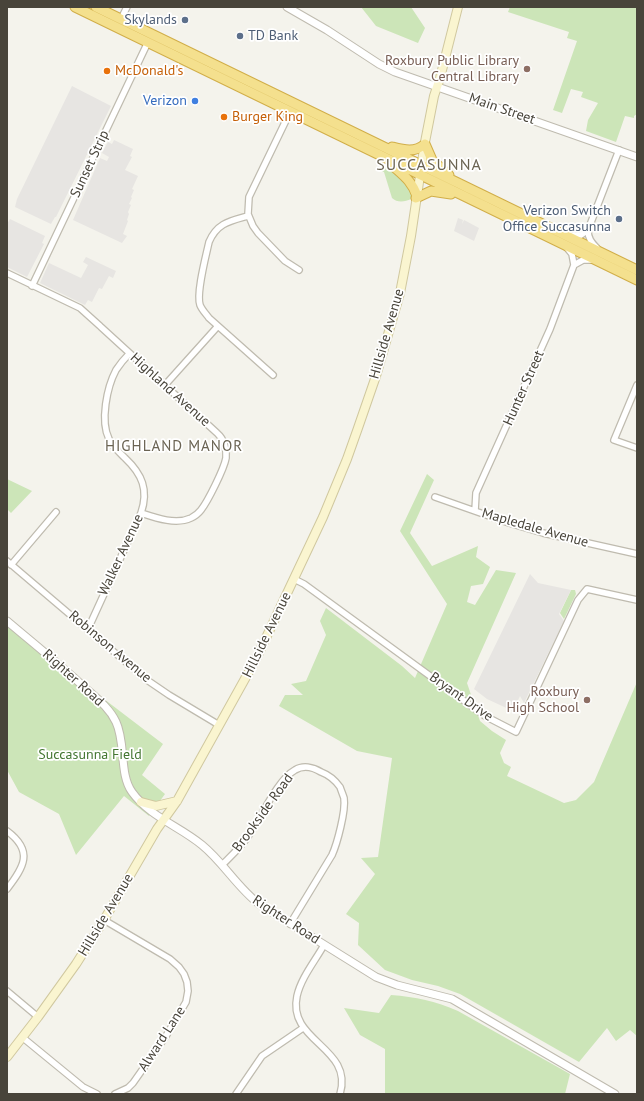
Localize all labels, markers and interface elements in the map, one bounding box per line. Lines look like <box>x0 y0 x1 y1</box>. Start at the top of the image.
place label: Skylands <box>124 12 177 28</box>
marker: Skylands <box>180 15 190 25</box>
place label: TD Bank <box>248 28 298 44</box>
marker: TD Bank <box>235 31 245 41</box>
place label: Roxbury Public Library Central Library <box>385 53 519 86</box>
place label: McDonald's <box>115 63 183 79</box>
marker: Roxbury Public Library Central Library <box>522 64 532 74</box>
marker: McDonald's <box>102 66 112 76</box>
street label: Main Street <box>467 90 537 128</box>
place label: Verizon <box>143 93 187 109</box>
marker: Verizon <box>190 96 200 106</box>
place label: Burger King <box>232 109 303 125</box>
marker: Burger King <box>219 112 229 122</box>
street label: Sunset Strip <box>67 128 113 200</box>
district label: SUCCASUNNA <box>376 155 482 175</box>
place label: Verizon Switch Office Succasunna <box>503 203 611 236</box>
marker: Verizon Switch Office Succasunna <box>614 214 624 224</box>
street label: Hillside Avenue <box>366 287 408 381</box>
street label: Hunter Street <box>500 348 548 428</box>
street label: Highland Avenue <box>126 350 214 430</box>
district label: HIGHLAND MANOR <box>105 438 243 456</box>
street label: Mapledale Avenue <box>480 505 590 551</box>
street label: Walker Avenue <box>95 512 147 598</box>
street label: Hillside Avenue <box>239 589 295 681</box>
street label: Robinson Avenue <box>65 608 155 686</box>
street label: Righter Road <box>39 646 107 710</box>
street label: Bryant Drive <box>426 669 496 725</box>
place label: Roxbury High School <box>506 684 579 716</box>
marker: Roxbury High School <box>582 695 592 705</box>
park label: Succasunna Field <box>38 747 142 763</box>
street label: Brookside Road <box>229 771 297 855</box>
street label: Hillside Avenue <box>75 871 137 959</box>
street label: Righter Road <box>249 892 323 948</box>
street label: Alward Lane <box>135 1003 189 1075</box>

